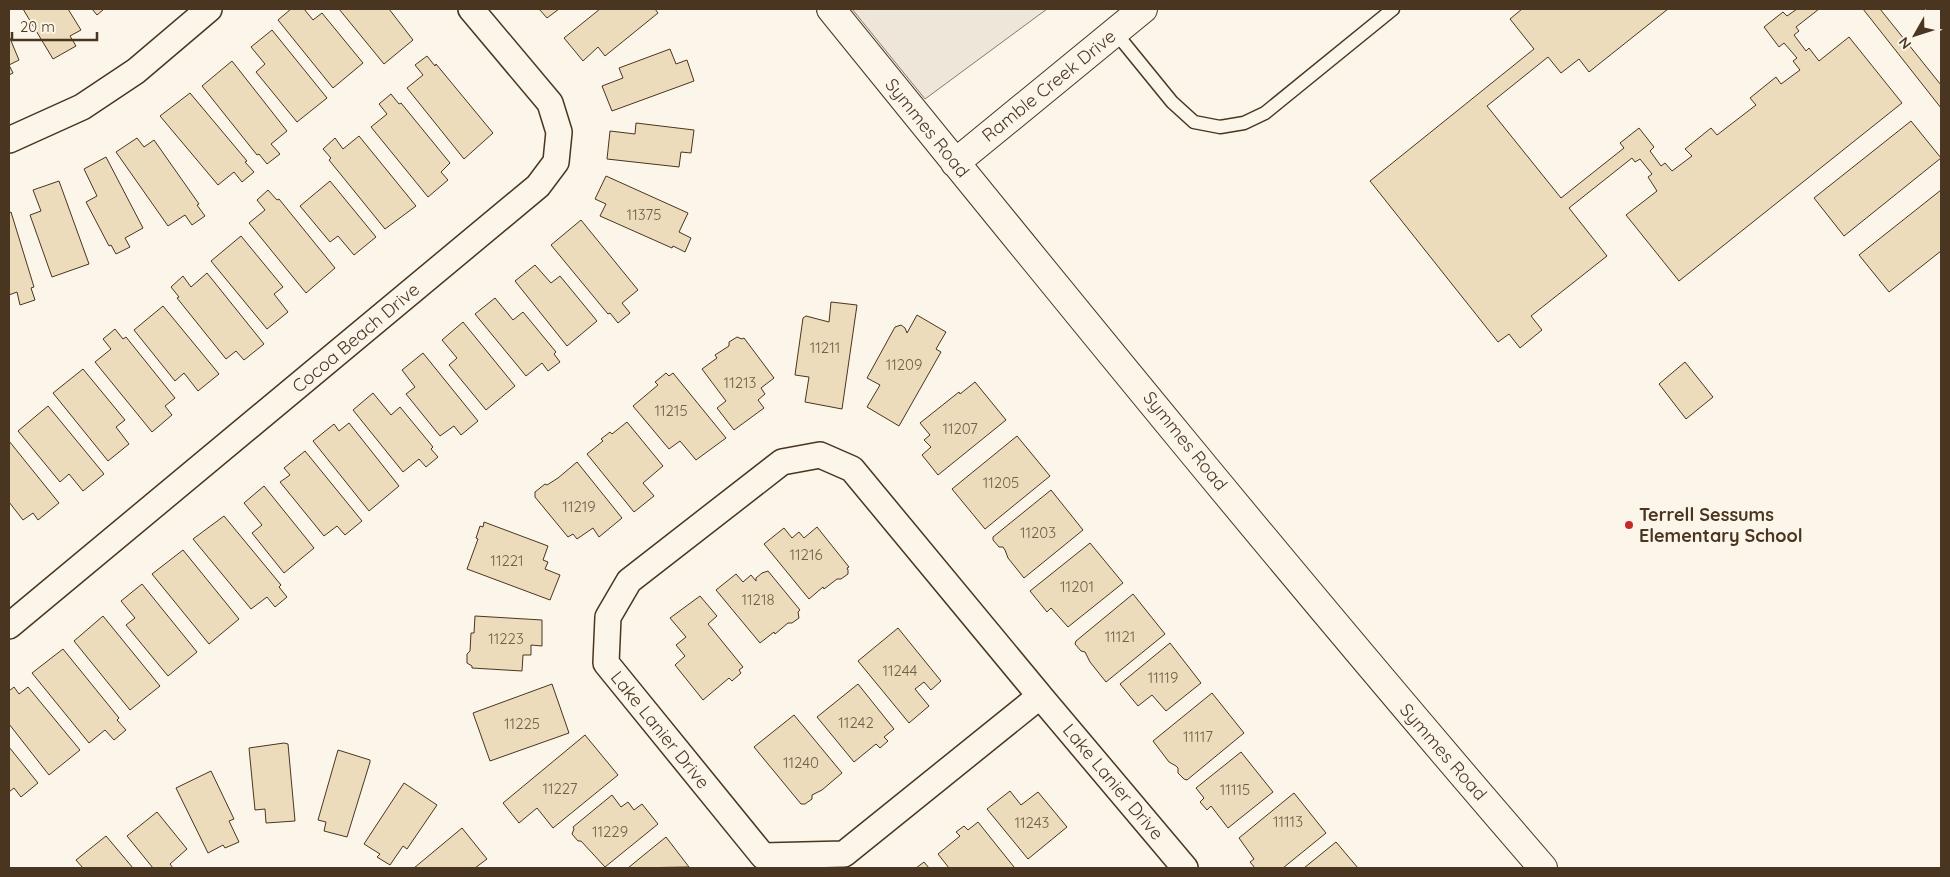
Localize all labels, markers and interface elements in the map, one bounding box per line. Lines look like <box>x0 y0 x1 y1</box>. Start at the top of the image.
scale bar <box>12 10 98 42</box>
north arrow <box>1890 10 1940 60</box>
text: 20 m <box>20 17 55 36</box>
street label: Ramble Creek Drive <box>977 24 1120 147</box>
text: N <box>1895 34 1915 53</box>
street label: Symmes Road <box>880 73 975 182</box>
house number: 11375 <box>627 205 661 224</box>
street label: Cocoa Beach Drive <box>287 278 424 398</box>
house number: 11211 <box>810 338 840 357</box>
house number: 11209 <box>886 355 922 374</box>
house number: 11213 <box>724 373 757 392</box>
street label: Symmes Road <box>1138 386 1233 495</box>
house number: 11215 <box>654 401 688 420</box>
house number: 11207 <box>942 419 978 438</box>
house number: 11205 <box>983 473 1019 492</box>
house number: 11219 <box>562 497 596 516</box>
place label: Terrell Sessums Elementary School <box>1639 503 1803 547</box>
marker: Terrell Sessums Elementary School <box>1623 519 1635 531</box>
house number: 11203 <box>1020 523 1056 542</box>
house number: 11216 <box>789 545 823 564</box>
house number: 11221 <box>490 551 524 570</box>
house number: 11201 <box>1060 577 1094 596</box>
house number: 11218 <box>741 590 775 609</box>
house number: 11121 <box>1105 627 1135 646</box>
house number: 11223 <box>488 629 524 648</box>
house number: 11244 <box>883 661 918 680</box>
street label: Lake Lanier Drive <box>606 666 715 793</box>
house number: 11119 <box>1148 668 1178 687</box>
street label: Symmes Road <box>1395 698 1492 805</box>
house number: 11242 <box>838 713 874 732</box>
house number: 11225 <box>504 714 540 733</box>
street label: Lake Lanier Drive <box>1058 719 1169 845</box>
house number: 11117 <box>1183 727 1213 746</box>
house number: 11240 <box>783 753 819 772</box>
house number: 11227 <box>542 779 578 798</box>
house number: 11115 <box>1220 780 1250 799</box>
house number: 11113 <box>1273 812 1303 831</box>
house number: 11243 <box>1015 813 1050 832</box>
house number: 11229 <box>592 822 628 841</box>

